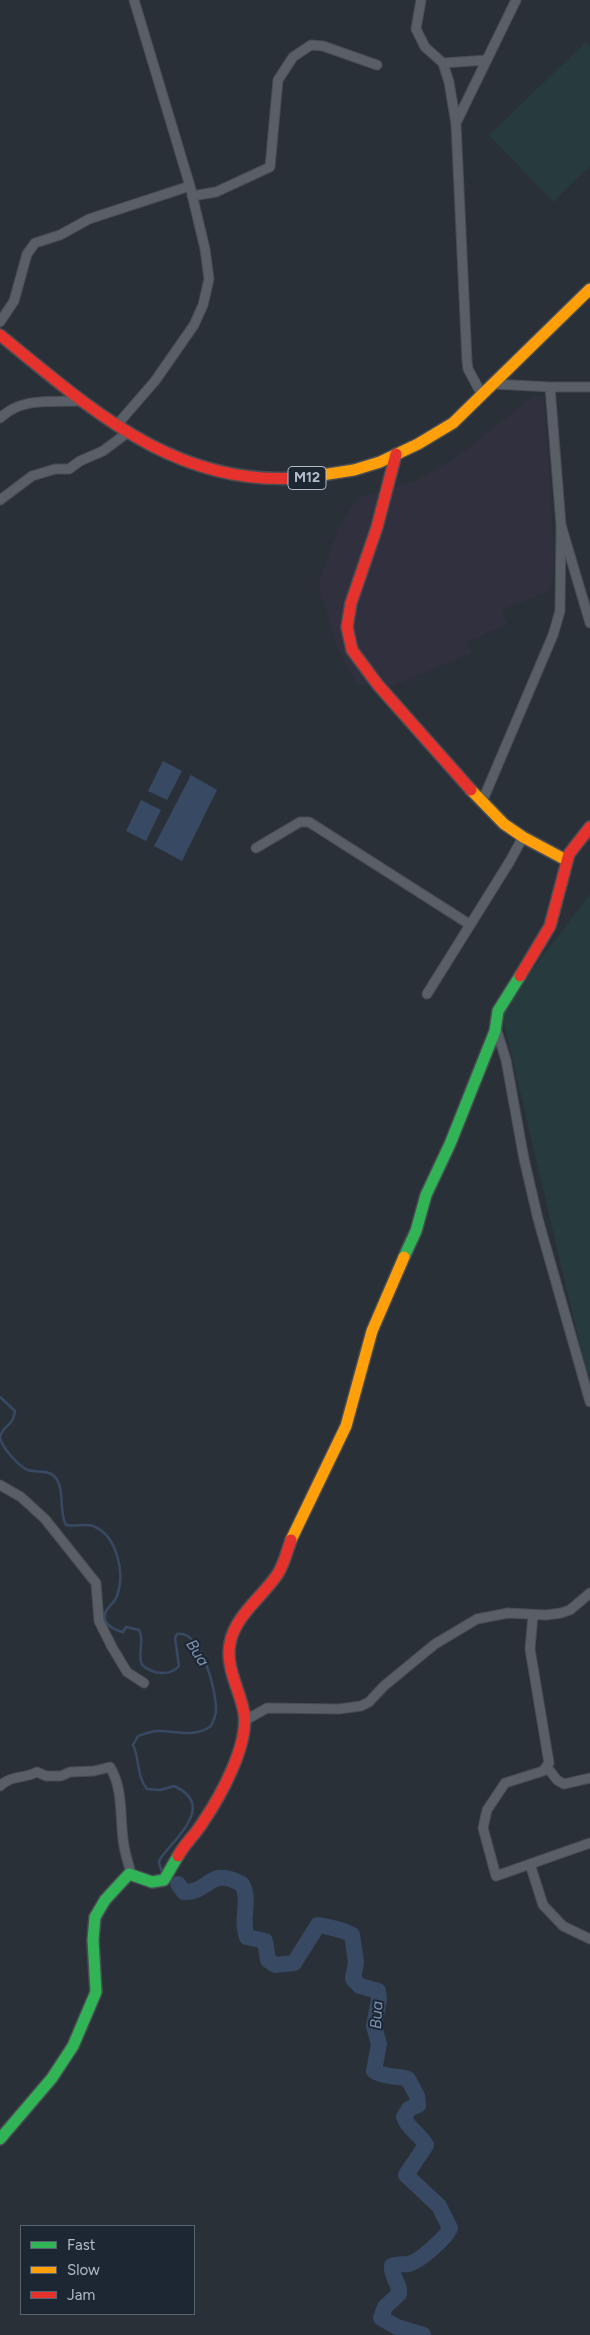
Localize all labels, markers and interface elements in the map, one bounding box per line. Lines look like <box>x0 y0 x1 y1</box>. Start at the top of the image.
road number: M12 <box>288 466 326 489</box>
water label: Bua <box>181 1636 213 1670</box>
water label: Bua <box>367 2000 387 2030</box>
legend <box>20 2225 195 2315</box>
text: Fast <box>67 2236 95 2254</box>
text: Slow <box>67 2261 100 2279</box>
text: Jam <box>67 2286 95 2304</box>

